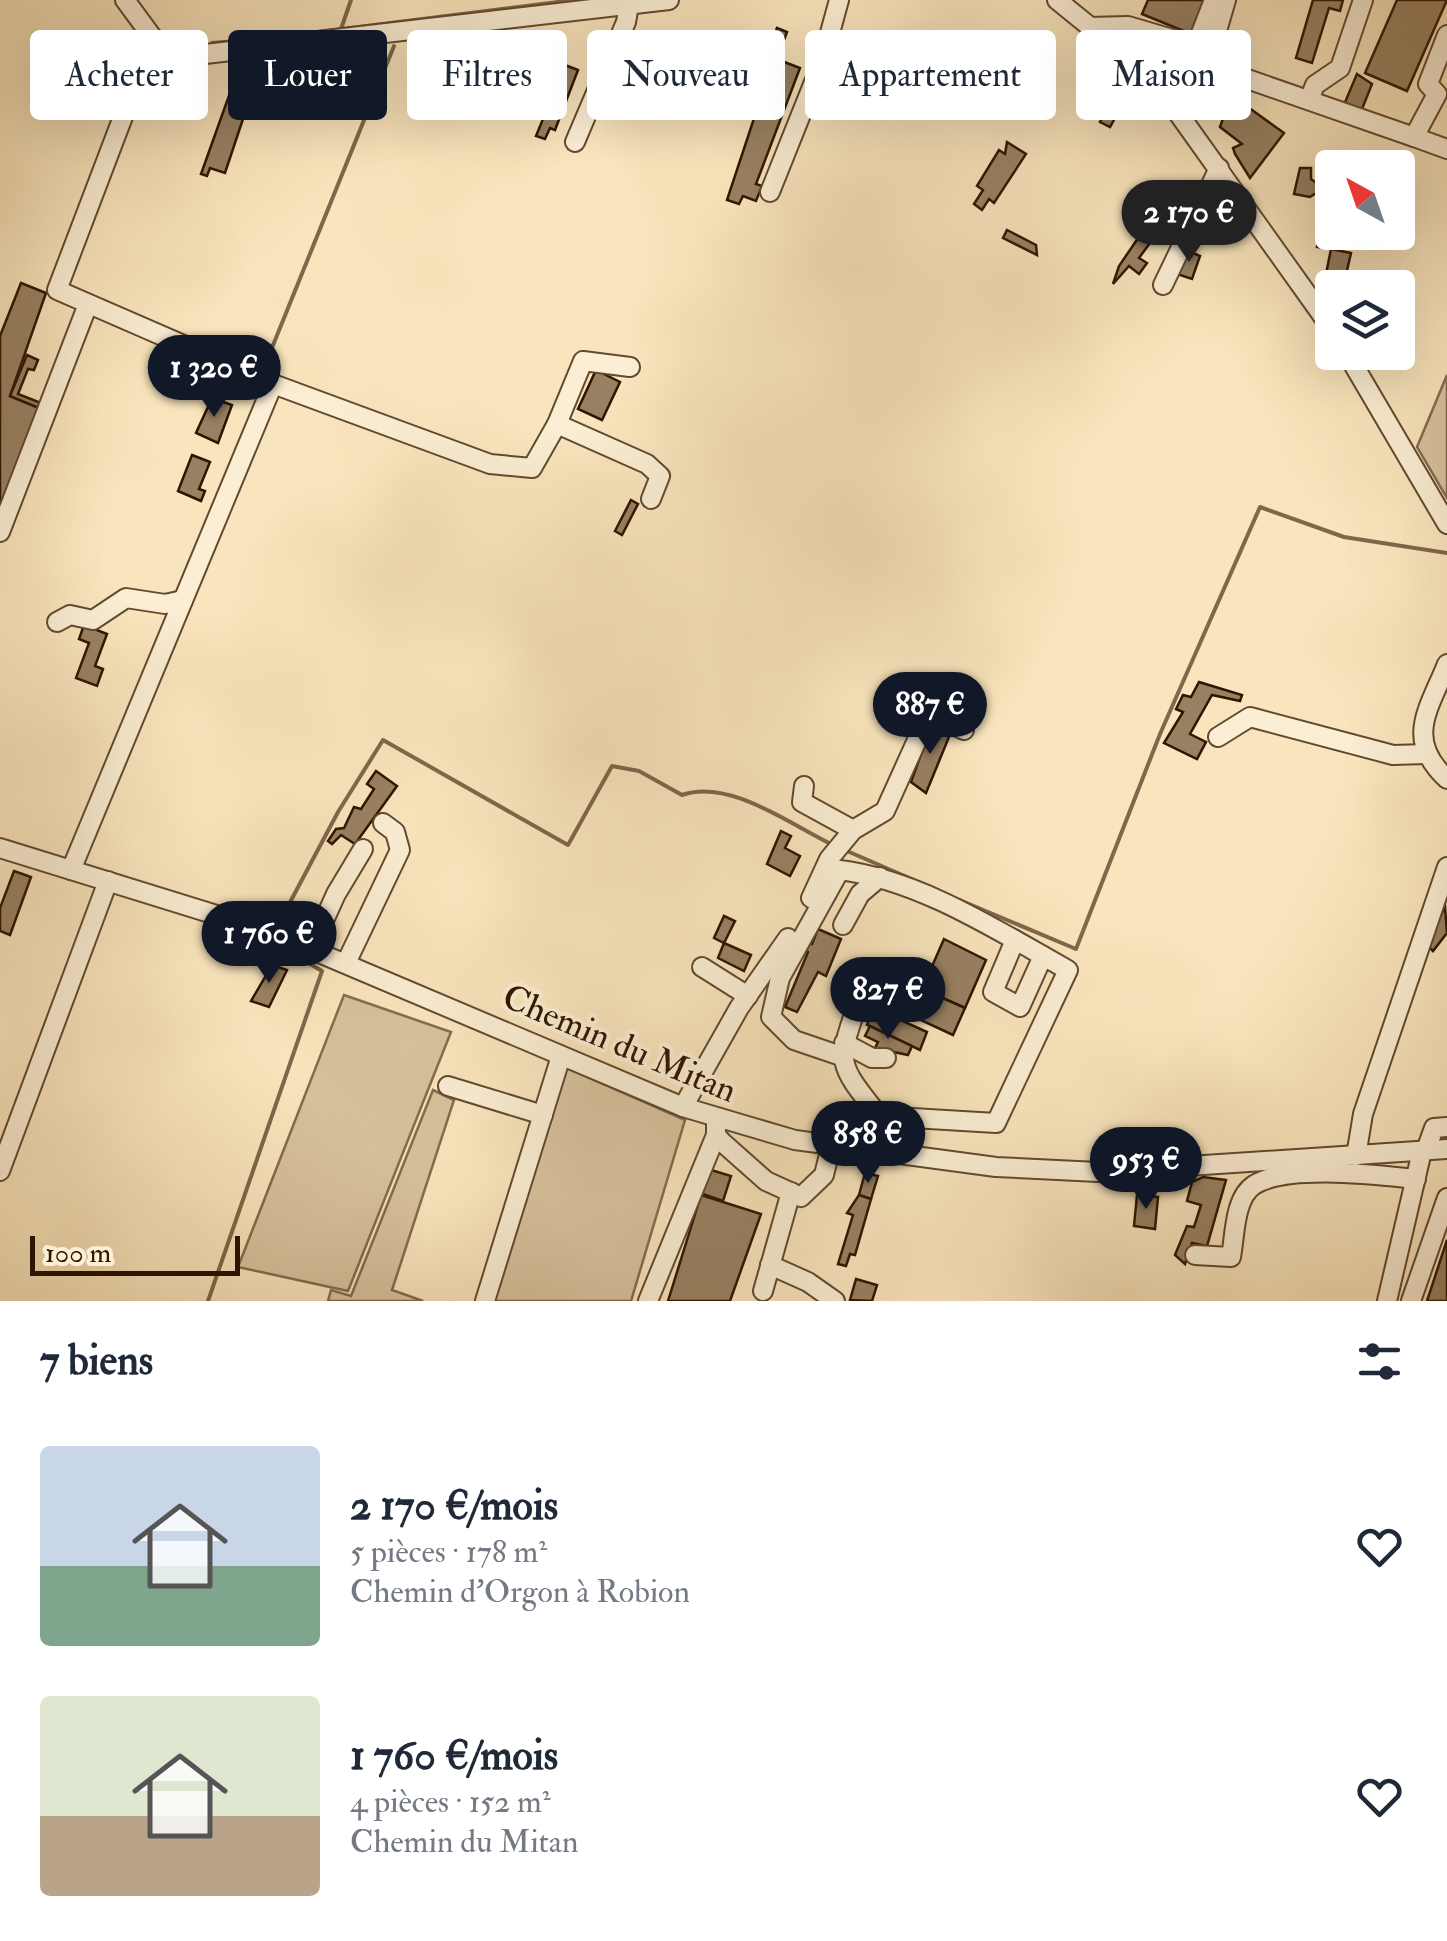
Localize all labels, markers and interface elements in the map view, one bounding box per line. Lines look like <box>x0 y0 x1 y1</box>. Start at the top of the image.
chip: Acheter <box>30 30 208 120</box>
chip: Louer <box>228 30 387 120</box>
chip: Filtres <box>407 30 567 120</box>
chip: Nouveau <box>587 30 785 120</box>
chip: Appartement <box>805 30 1056 120</box>
chip: Maison <box>1076 30 1251 120</box>
north arrow <box>1315 150 1415 250</box>
map controls <box>1315 150 1415 370</box>
pin: 2 170 € <box>1097 180 1281 265</box>
text: 2 170 € <box>1144 192 1234 232</box>
button: layers <box>1315 270 1415 370</box>
pin: 1 320 € <box>122 335 306 420</box>
text: 1 320 € <box>170 347 258 387</box>
pin: 887 € <box>860 672 1000 757</box>
text: 887 € <box>895 684 965 724</box>
pin: 1 760 € <box>177 901 361 986</box>
text: 1 760 € <box>224 913 314 953</box>
pin: 827 € <box>818 957 958 1042</box>
text: 827 € <box>852 969 924 1009</box>
street label: Chemin du Mitan <box>496 975 743 1113</box>
pin: 858 € <box>798 1101 938 1186</box>
text: 858 € <box>833 1113 903 1153</box>
pin: 953 € <box>1076 1127 1216 1212</box>
text: 953 € <box>1112 1139 1180 1179</box>
scale bar <box>30 1231 240 1276</box>
text: 100 m <box>45 1236 111 1271</box>
icon: filters <box>1352 1334 1407 1389</box>
text: 7 biens <box>40 1335 153 1387</box>
text: 2 170 €/mois <box>350 1480 558 1532</box>
icon: home <box>120 1486 240 1606</box>
icon: heart <box>1352 1519 1407 1574</box>
text: 5 pièces · 178 m² <box>350 1532 547 1572</box>
text: Chemin d'Orgon à Robion <box>350 1572 690 1612</box>
text: 1 760 €/mois <box>350 1730 558 1782</box>
icon: home <box>120 1736 240 1856</box>
icon: heart <box>1352 1769 1407 1824</box>
text: 4 pièces · 152 m² <box>350 1782 551 1822</box>
text: Chemin du Mitan <box>350 1822 579 1862</box>

